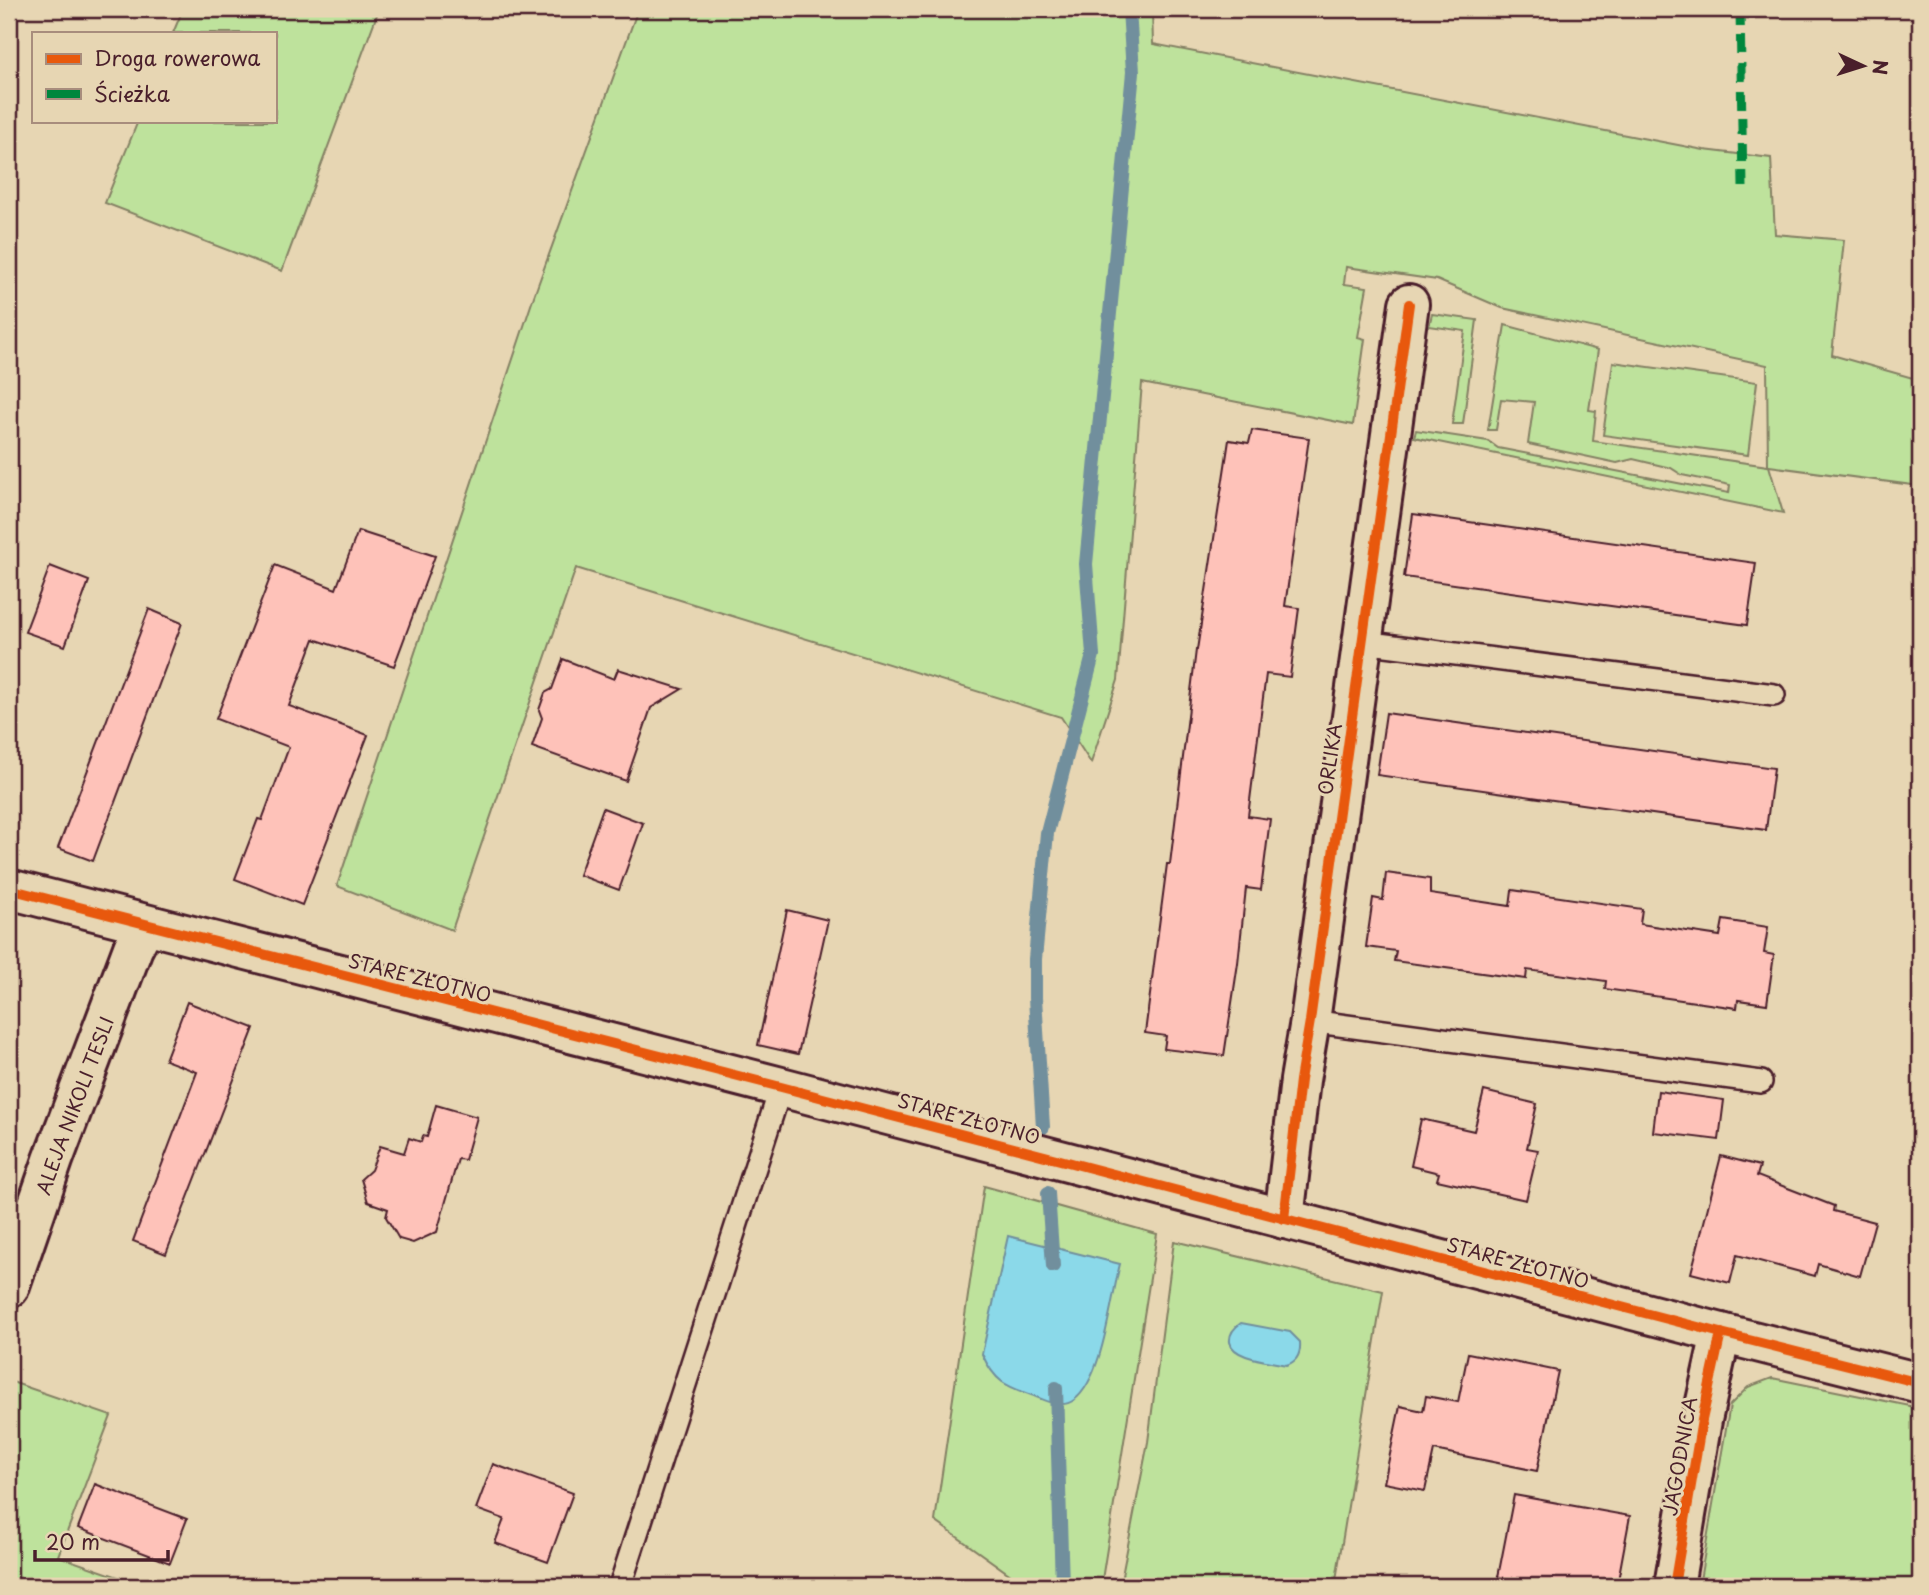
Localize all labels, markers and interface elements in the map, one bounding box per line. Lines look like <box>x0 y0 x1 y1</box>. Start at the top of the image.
legend <box>32 32 276 122</box>
north arrow <box>1828 32 1898 102</box>
text: Droga rowerowa <box>94 41 260 73</box>
text: N <box>1866 59 1895 76</box>
text: Ścieżka <box>94 77 170 109</box>
street label: ORLIKA <box>1310 721 1348 797</box>
street label: STARE ZŁOTNO <box>346 946 494 1008</box>
street label: ALEJA NIKOLI TESLI <box>28 1012 120 1198</box>
street label: STARE ZŁOTNO <box>895 1086 1043 1150</box>
street label: STARE ZŁOTNO <box>1444 1230 1592 1294</box>
street label: JAGODNICA <box>1655 1394 1703 1518</box>
scale bar <box>35 1518 168 1562</box>
text: 20 m <box>46 1525 100 1557</box>

